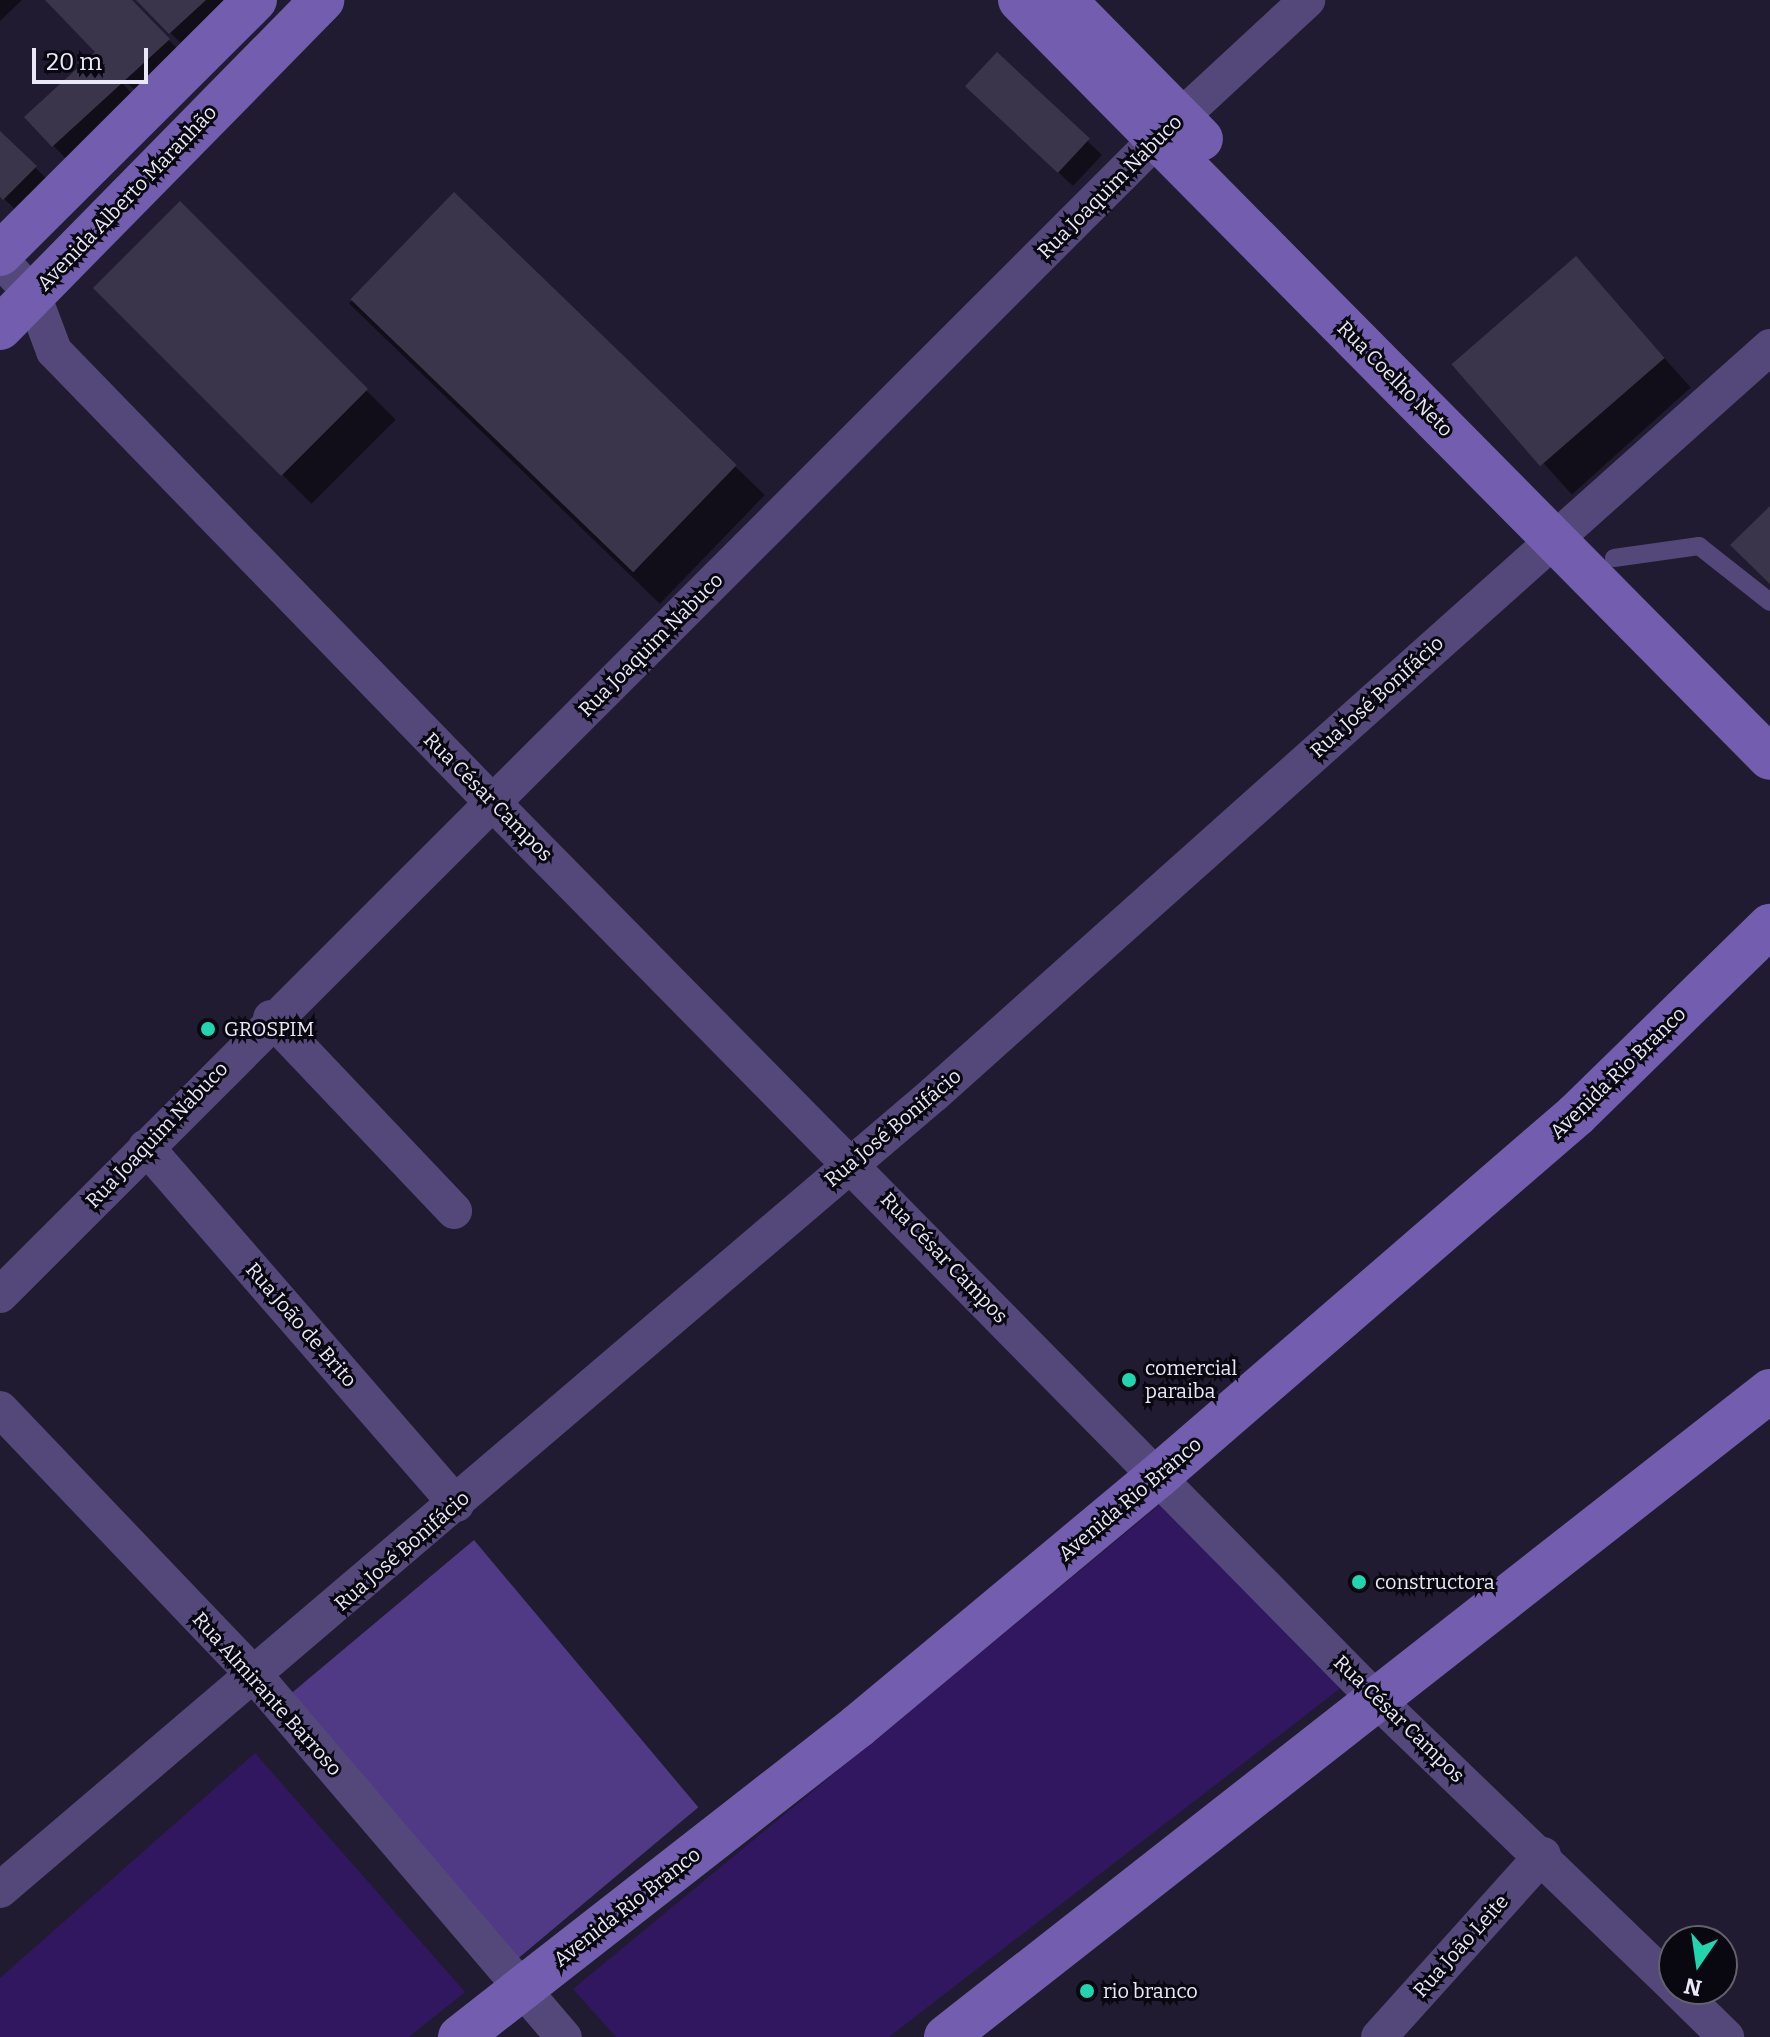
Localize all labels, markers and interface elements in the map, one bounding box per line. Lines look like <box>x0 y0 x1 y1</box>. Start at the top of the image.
scale bar <box>36 32 152 82</box>
text: 20 m <box>46 48 102 76</box>
street label: Avenida Alberto Maranhão <box>32 100 222 296</box>
street label: Rua Joaquim Nabuco <box>1033 110 1187 264</box>
street label: Rua Coelho Neto <box>1332 316 1458 442</box>
street label: Rua Joaquim Nabuco <box>574 568 728 722</box>
street label: Rua José Bonifácio <box>1306 631 1448 763</box>
street label: Rua César Campos <box>419 728 557 866</box>
street label: Avenida Rio Branco <box>1545 1002 1691 1144</box>
place label: GROSPIM <box>224 1017 314 1041</box>
marker: GROSPIM <box>199 1020 217 1038</box>
street label: Rua Joaquim Nabuco <box>81 1057 233 1213</box>
street label: Rua José Bonifácio <box>820 1064 966 1192</box>
street label: Rua César Campos <box>876 1188 1012 1328</box>
street label: Rua João de Brito <box>241 1258 361 1392</box>
place label: comercial paraiba <box>1145 1356 1237 1403</box>
marker: comercial paraiba <box>1120 1371 1138 1389</box>
street label: Avenida Rio Branco <box>1054 1432 1206 1566</box>
street label: Rua José Bonifácio <box>330 1486 474 1616</box>
place label: constructora <box>1375 1570 1495 1594</box>
marker: constructora <box>1350 1573 1368 1591</box>
street label: Rua Almirante Barroso <box>187 1607 347 1781</box>
street label: Rua César Campos <box>1329 1651 1469 1787</box>
street label: Avenida Rio Branco <box>549 1842 705 1972</box>
street label: Rua João Leite <box>1409 1890 1513 2002</box>
north arrow <box>1658 1925 1738 2005</box>
text: N <box>1682 1972 1704 2002</box>
place label: rio branco <box>1103 1979 1198 2003</box>
marker: rio branco <box>1078 1982 1096 2000</box>

